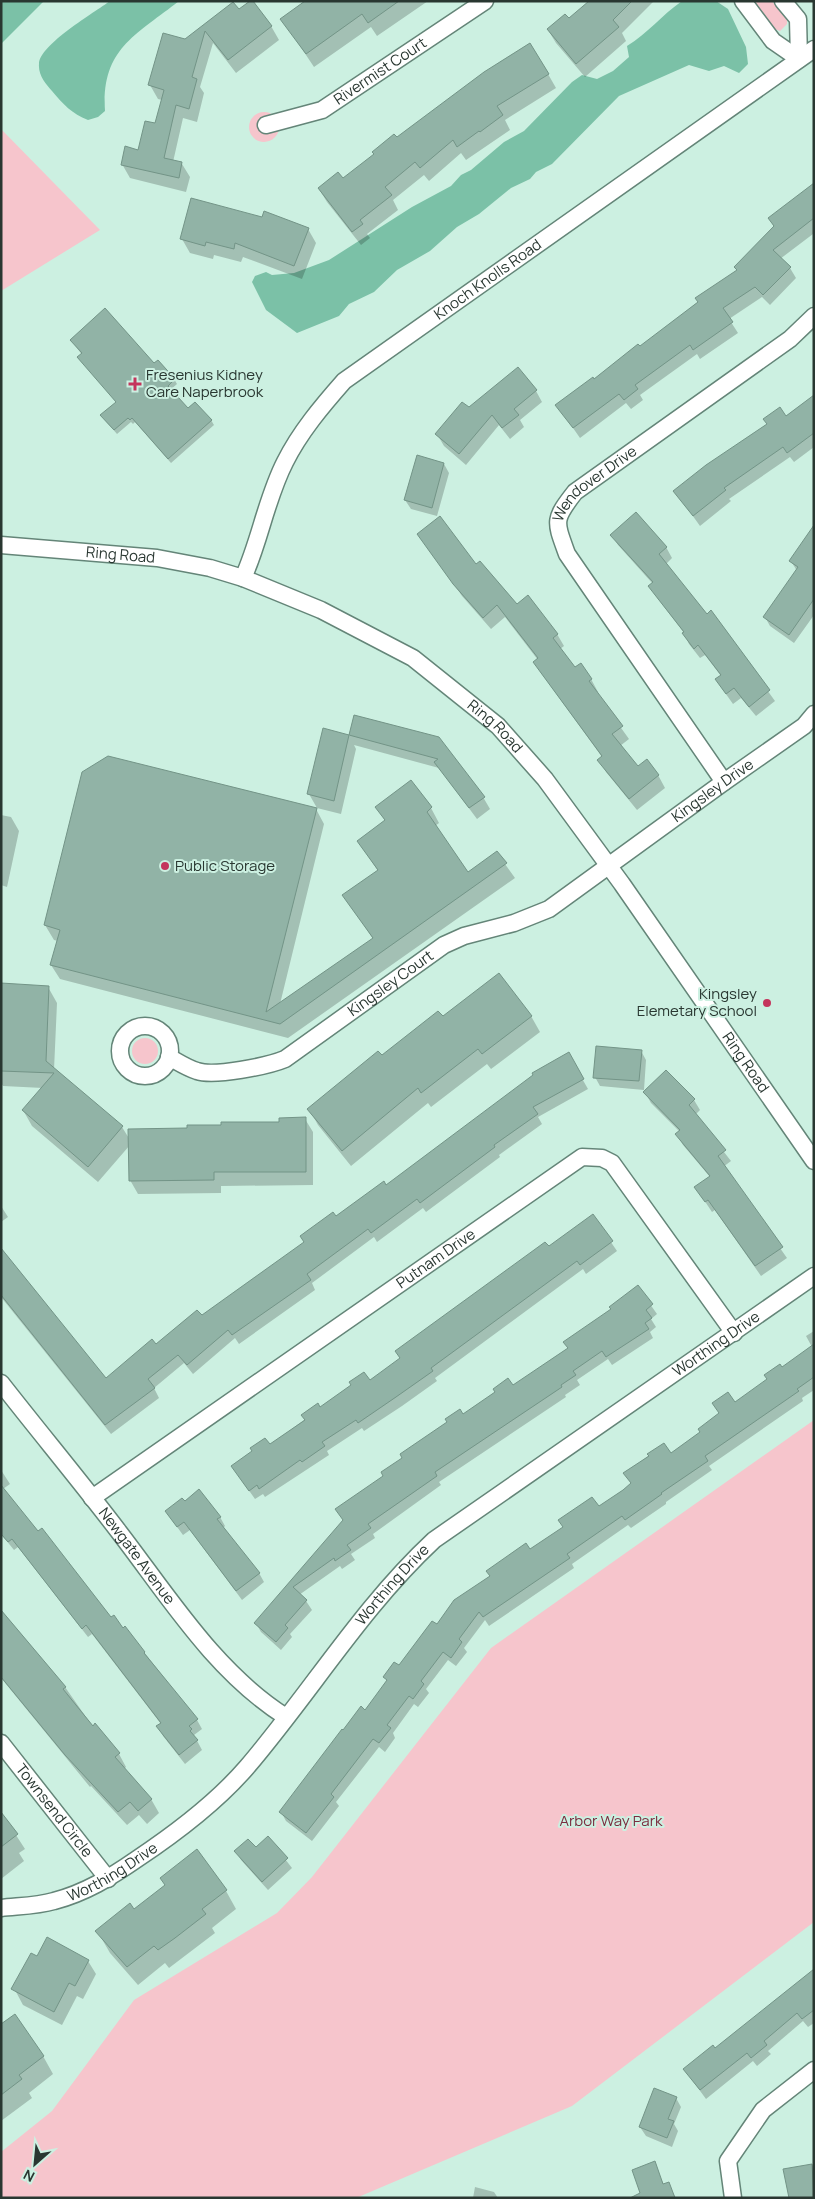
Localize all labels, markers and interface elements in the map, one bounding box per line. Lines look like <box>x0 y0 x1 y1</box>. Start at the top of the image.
street label: Rivermist Court <box>329 32 431 109</box>
street label: Knoch Knolls Road <box>430 234 545 324</box>
place label: Fresenius Kidney Care Naperbrook <box>146 364 264 402</box>
marker: Fresenius Kidney Care Naperbrook <box>128 377 142 391</box>
street label: Wendover Drive <box>547 440 641 524</box>
street label: Ring Road <box>85 541 156 568</box>
street label: Ring Road <box>463 695 528 757</box>
street label: Kingsley Drive <box>667 753 758 827</box>
place label: Public Storage <box>175 855 275 876</box>
marker: Public Storage <box>159 860 171 872</box>
street label: Kingsley Court <box>343 945 438 1021</box>
place label: Kingsley Elemetary School <box>637 983 757 1021</box>
marker: Kingsley Elemetary School <box>761 997 773 1009</box>
street label: Ring Road <box>718 1028 774 1097</box>
street label: Putnam Drive <box>392 1223 480 1293</box>
street label: Worthing Drive <box>668 1306 764 1381</box>
street label: Newgate Avenue <box>94 1503 180 1609</box>
street label: Worthing Drive <box>350 1539 434 1629</box>
street label: Townsend Circle <box>11 1759 98 1862</box>
park label: Arbor Way Park <box>559 1810 663 1831</box>
street label: Worthing Drive <box>64 1837 162 1906</box>
north arrow <box>10 2139 60 2189</box>
text: N <box>20 2165 38 2187</box>

